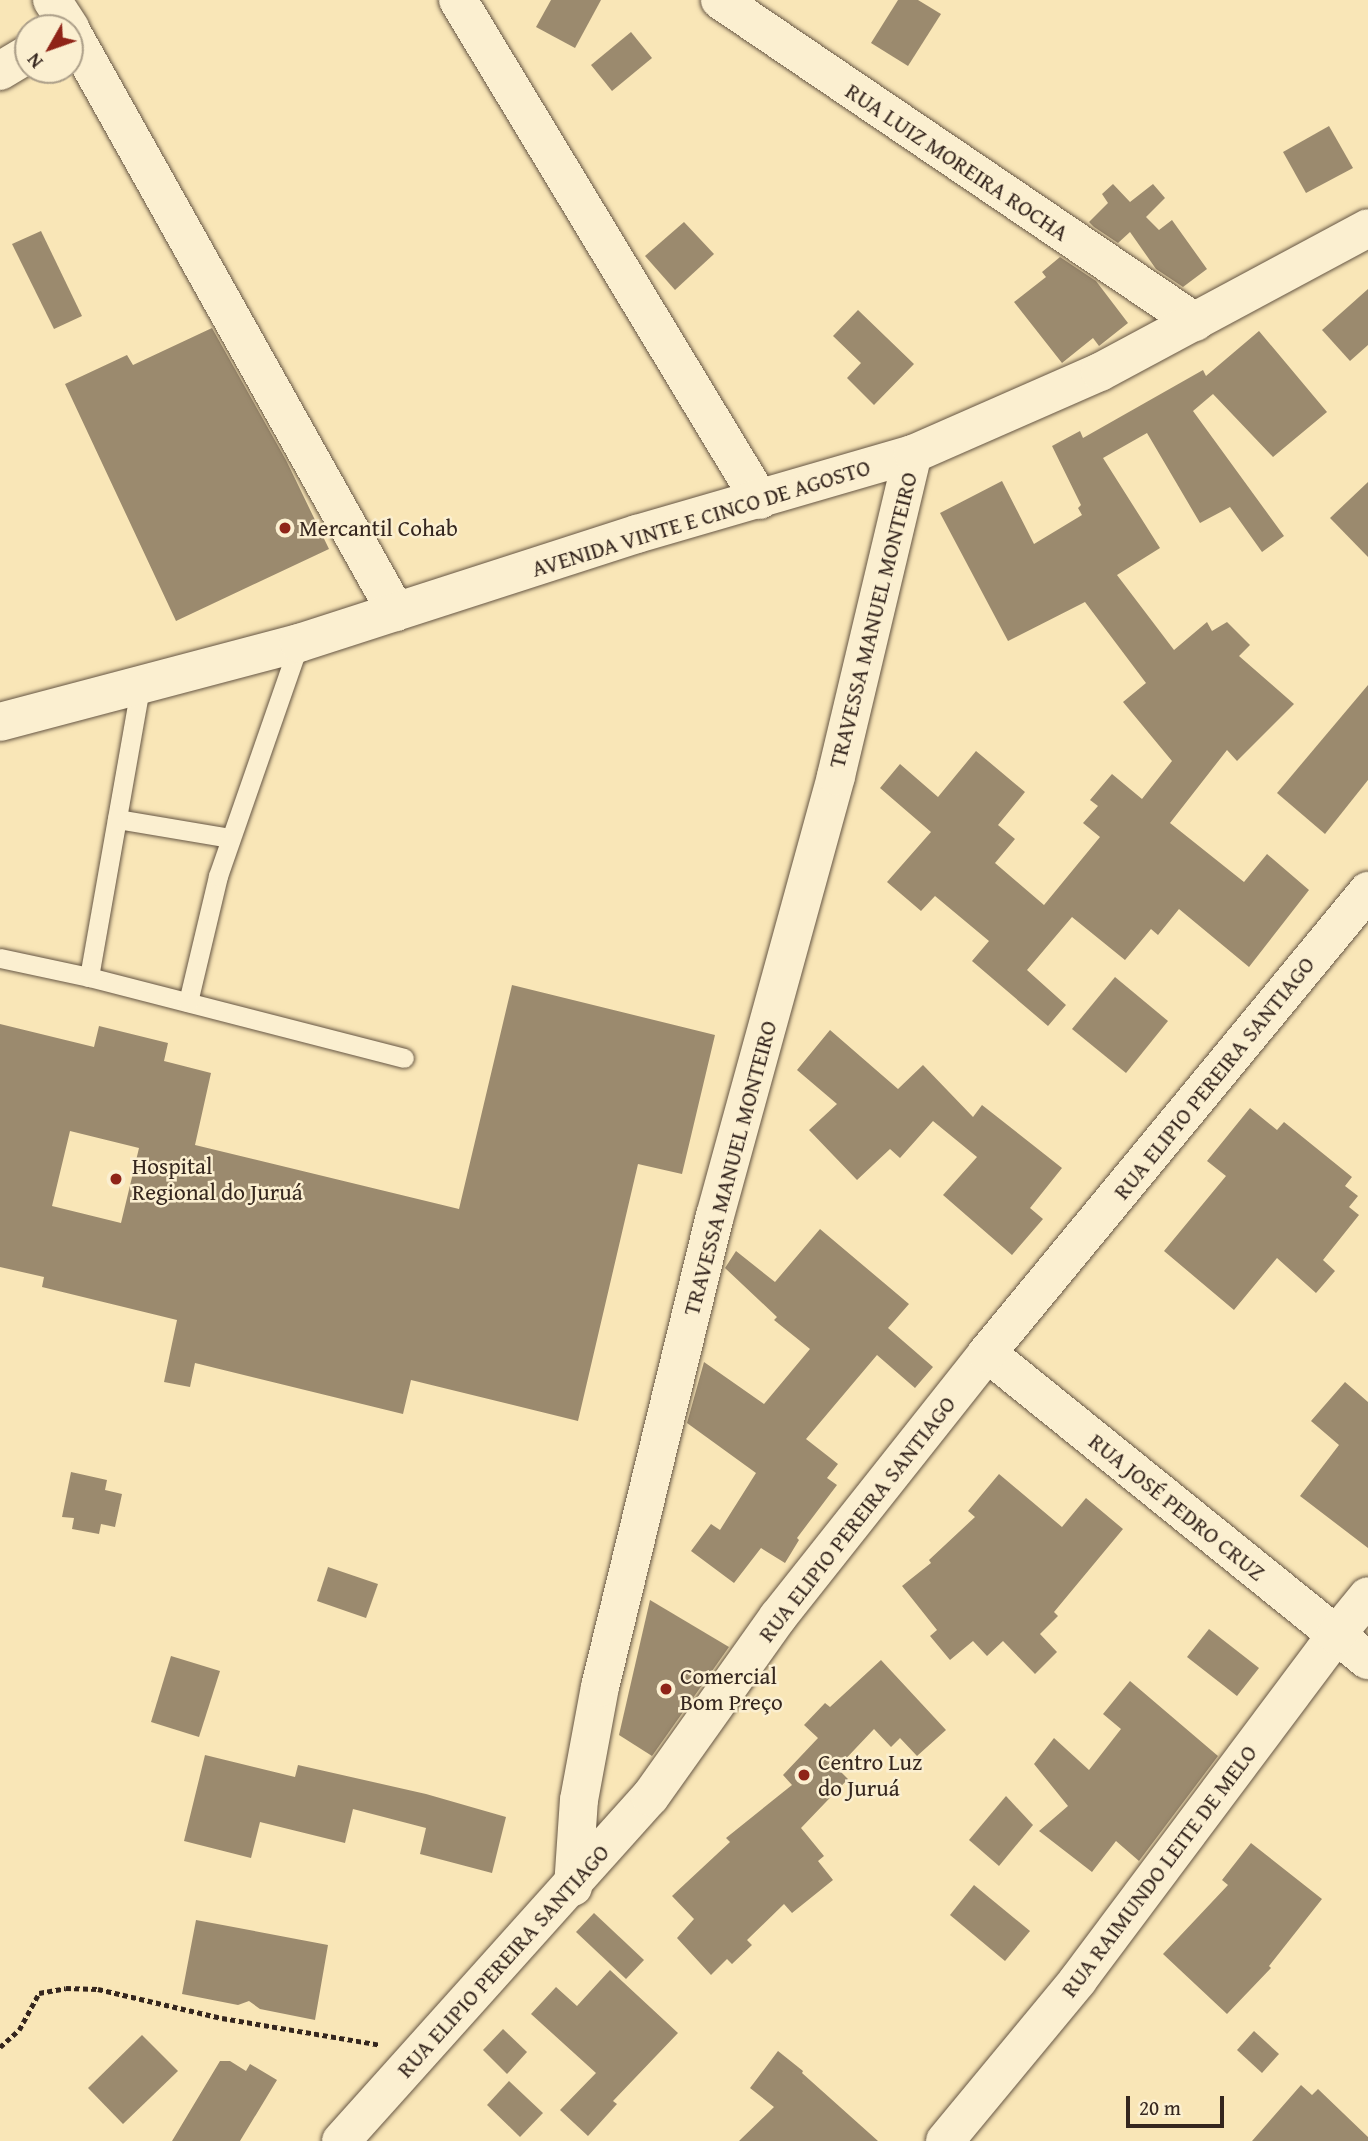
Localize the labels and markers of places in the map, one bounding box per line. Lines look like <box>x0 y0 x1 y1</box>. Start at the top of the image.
place label: Mercantil Cohab <box>299 514 458 542</box>
marker: Mercantil Cohab <box>277 520 293 536</box>
place label: Hospital Regional do Juruá <box>132 1152 303 1206</box>
marker: Hospital Regional do Juruá <box>106 1169 126 1189</box>
place label: Comercial Bom Preço <box>680 1662 783 1716</box>
marker: Comercial Bom Preço <box>658 1681 674 1697</box>
place label: Centro Luz do Juruá <box>818 1748 922 1802</box>
marker: Centro Luz do Juruá <box>796 1767 812 1783</box>

